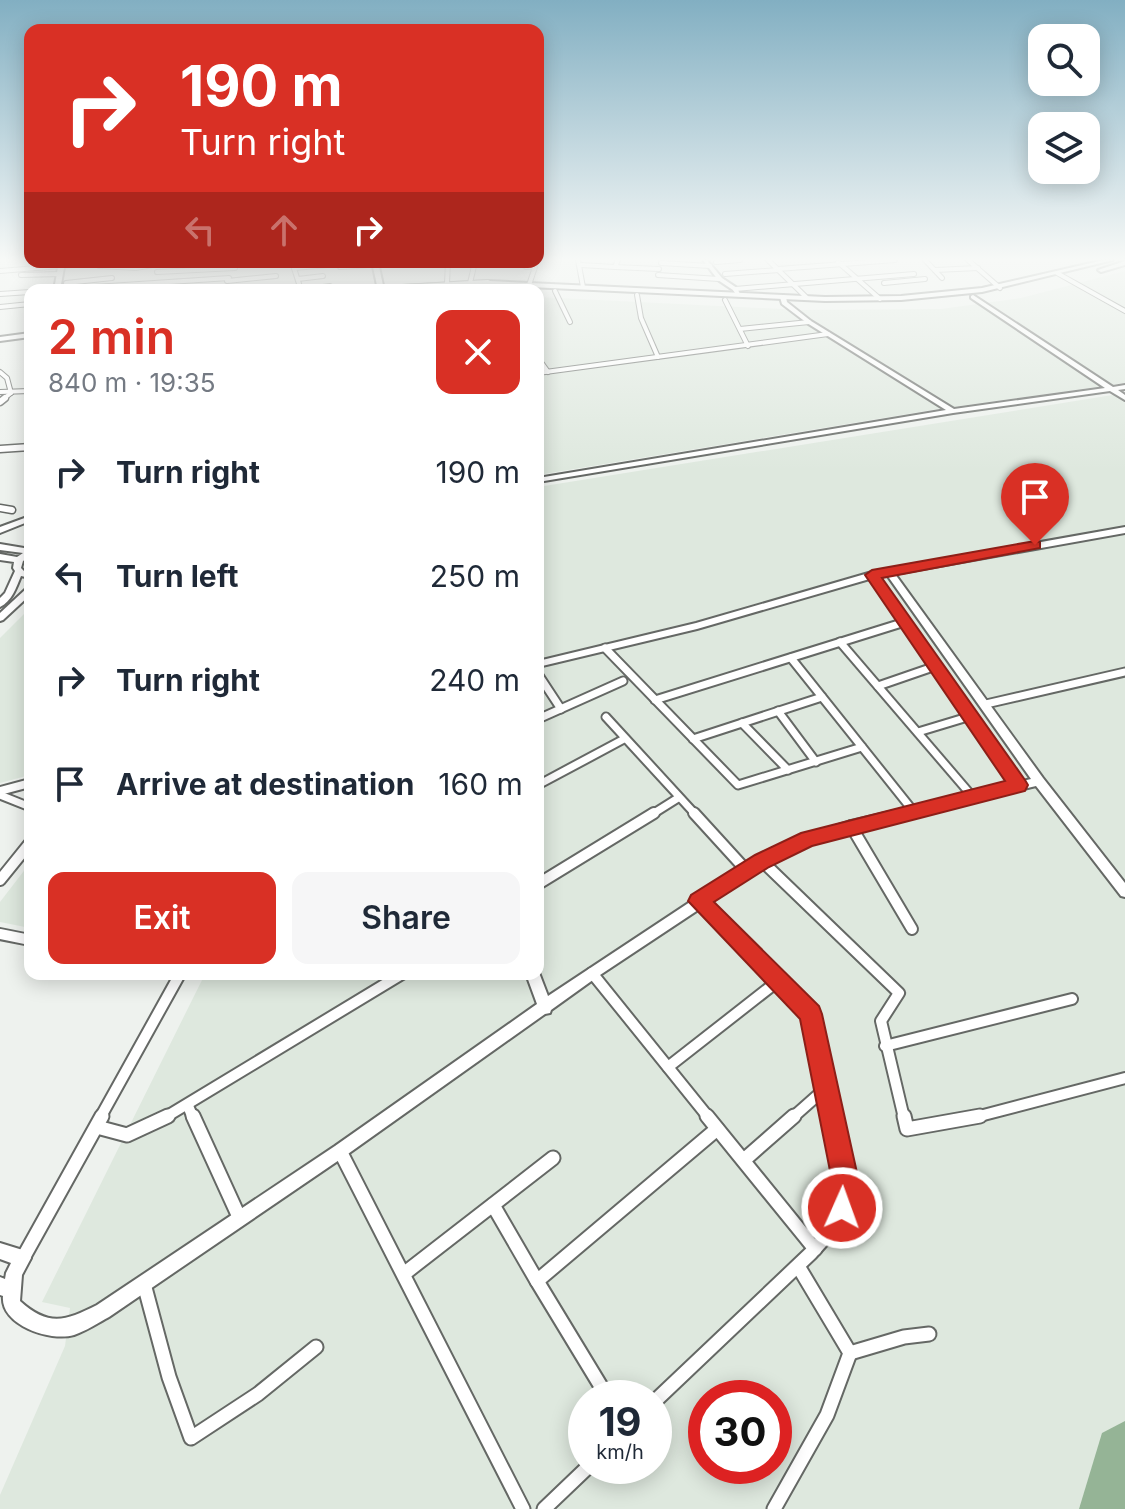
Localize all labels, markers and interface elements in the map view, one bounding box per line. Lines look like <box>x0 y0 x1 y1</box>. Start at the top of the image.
map controls <box>1028 24 1100 184</box>
button: search <box>1028 24 1100 96</box>
text: 190 m <box>180 52 343 120</box>
icon: right <box>48 56 152 160</box>
button: layers <box>1028 112 1100 184</box>
text: Turn right <box>180 120 345 164</box>
icon: left <box>178 208 222 252</box>
icon: ahead <box>262 208 306 252</box>
icon: right <box>346 208 390 252</box>
text: 2 min <box>48 307 175 366</box>
button: close <box>436 310 520 394</box>
text: 840 m · 19:35 <box>48 367 216 398</box>
icon: right <box>48 450 92 494</box>
text: Turn right <box>116 454 260 490</box>
text: 190 m <box>436 454 520 490</box>
pin <box>1001 463 1069 545</box>
icon: arrive <box>1013 475 1057 519</box>
icon: left <box>48 554 92 598</box>
text: Turn left <box>116 558 238 594</box>
text: 250 m <box>430 558 520 594</box>
icon: right <box>48 658 92 702</box>
text: Turn right <box>116 662 260 698</box>
text: 240 m <box>429 662 520 698</box>
icon: arrive <box>48 762 92 806</box>
text: Arrive at destination <box>116 766 414 802</box>
text: 160 m <box>438 766 523 802</box>
button: Exit <box>48 872 276 964</box>
button: Share <box>292 872 520 964</box>
position arrow <box>800 1166 884 1250</box>
speed limit sign: 30 <box>688 1380 792 1484</box>
text: 19 <box>598 1397 642 1446</box>
text: km/h <box>596 1440 644 1464</box>

